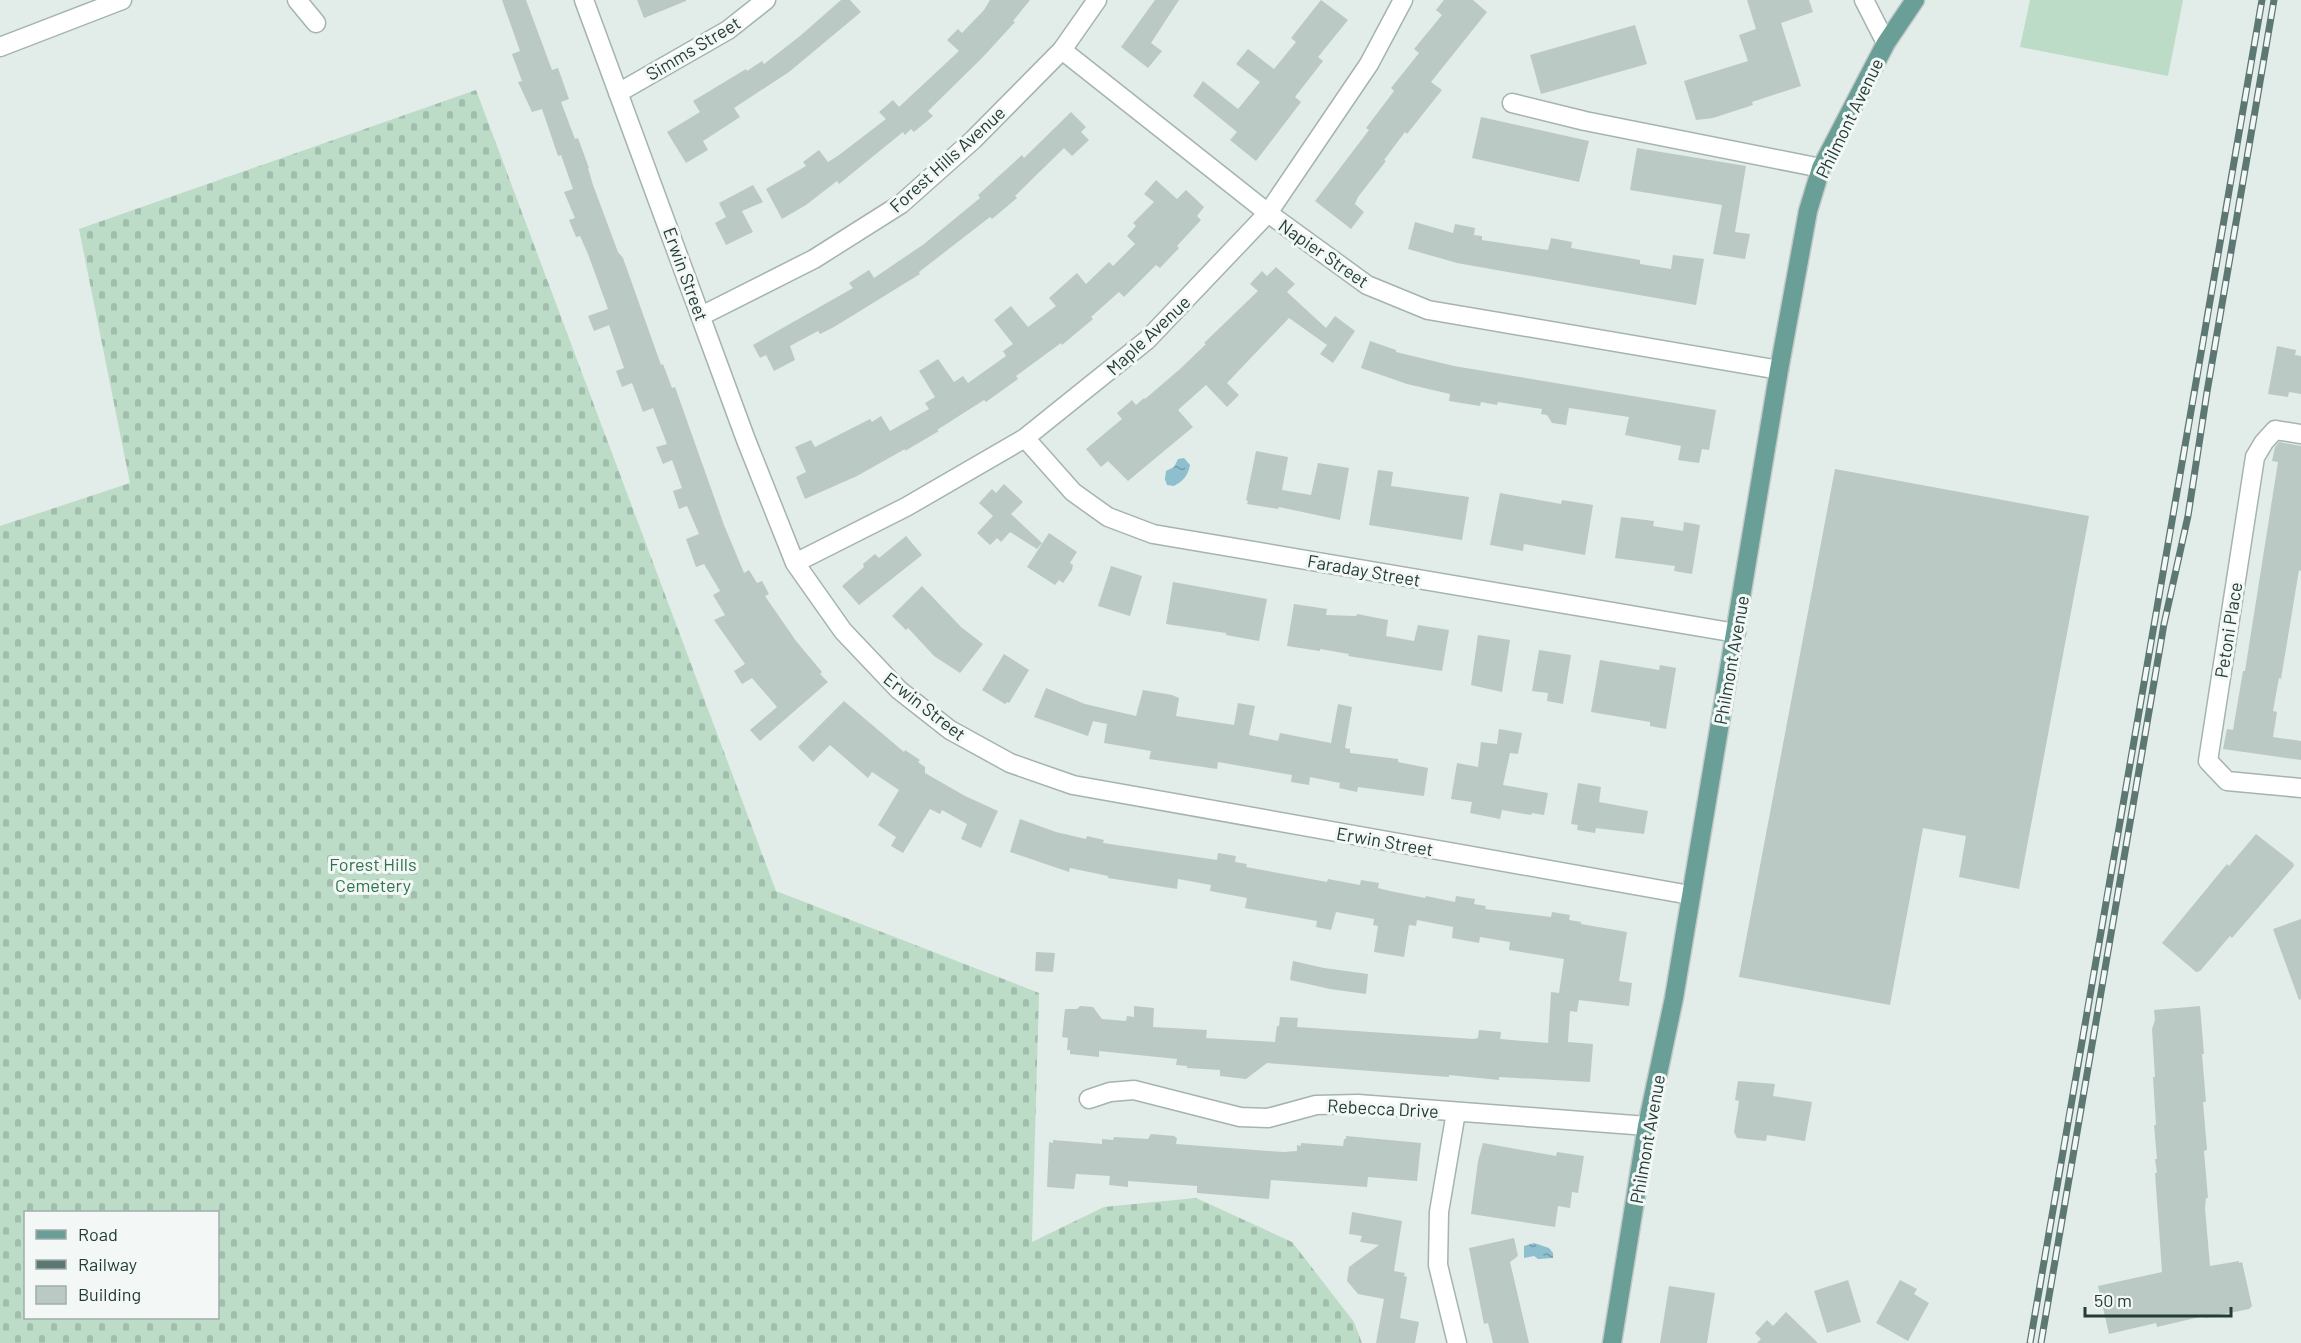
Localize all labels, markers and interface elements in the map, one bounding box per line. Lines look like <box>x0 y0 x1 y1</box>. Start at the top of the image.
street label: Simms Street <box>642 11 744 85</box>
street label: Philmont Avenue <box>1810 54 1888 182</box>
street label: Forest Hills Avenue <box>885 101 1009 217</box>
street label: Napier Street <box>1275 214 1373 292</box>
street label: Erwin Street <box>659 224 713 324</box>
street label: Maple Avenue <box>1102 291 1194 379</box>
street label: Faraday Street <box>1306 549 1422 591</box>
street label: Petoni Place <box>2210 581 2246 679</box>
street label: Philmont Avenue <box>1709 594 1753 726</box>
street label: Erwin Street <box>880 667 970 745</box>
street label: Erwin Street <box>1335 822 1435 860</box>
park label: Forest Hills Cemetery <box>329 853 417 896</box>
street label: Philmont Avenue <box>1625 1073 1669 1205</box>
street label: Rebecca Drive <box>1327 1094 1439 1122</box>
legend <box>24 1211 219 1319</box>
text: Road <box>78 1223 118 1245</box>
text: Railway <box>78 1253 137 1275</box>
scale bar <box>2085 1280 2230 1318</box>
text: Building <box>78 1283 141 1305</box>
text: 50 m <box>2094 1289 2132 1311</box>

